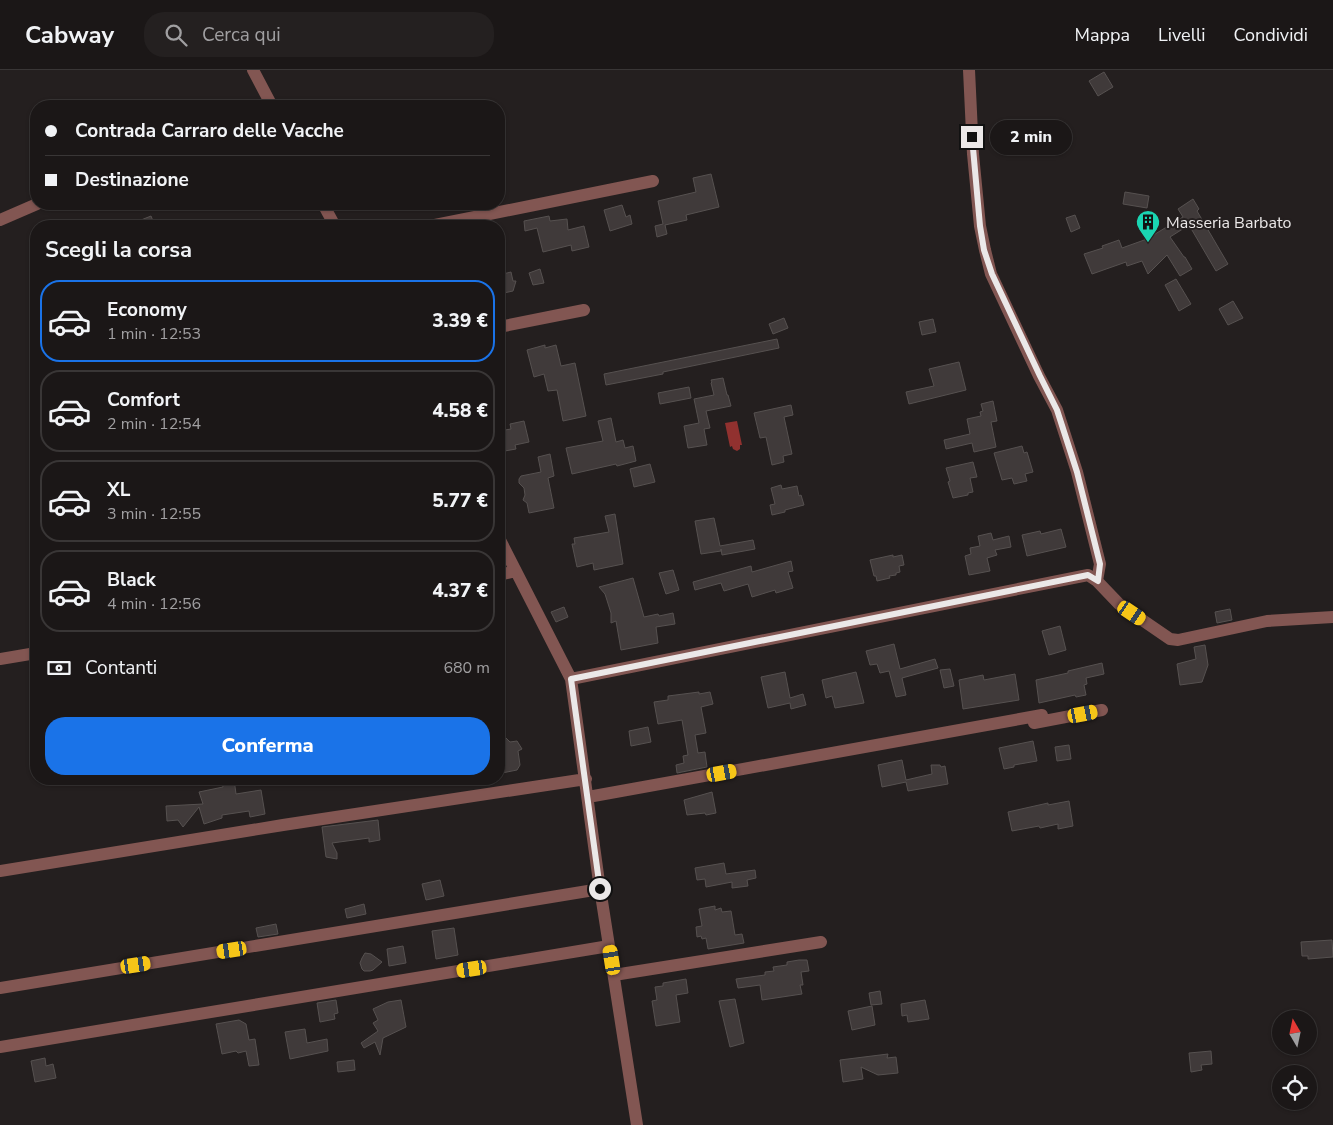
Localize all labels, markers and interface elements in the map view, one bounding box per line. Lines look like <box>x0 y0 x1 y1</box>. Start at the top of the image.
search box <box>144 12 494 57</box>
text: Cabway <box>25 19 114 51</box>
icon: search <box>162 21 190 49</box>
text: Cerca qui <box>202 22 281 48</box>
text: Mappa <box>1075 23 1130 47</box>
text: Livelli <box>1158 23 1205 47</box>
text: Condividi <box>1233 23 1308 47</box>
text: Contrada Carraro delle Vacche <box>75 118 344 144</box>
callout: 2 min <box>990 120 1072 154</box>
route end <box>961 126 983 148</box>
text: 2 min <box>1010 126 1052 148</box>
text: Destinazione <box>75 167 189 193</box>
building icon: Masseria Barbato <box>1135 209 1161 243</box>
place label: Masseria Barbato <box>1166 212 1291 234</box>
text: Scegli la corsa <box>45 235 192 265</box>
text: Economy <box>107 297 187 323</box>
icon: car <box>47 299 92 344</box>
text: 3.39 € <box>432 308 488 334</box>
text: 1 min · 12:53 <box>107 323 201 345</box>
text: Comfort <box>107 387 180 413</box>
icon: car <box>47 389 92 434</box>
text: 4.58 € <box>432 398 488 424</box>
text: 2 min · 12:54 <box>107 413 201 435</box>
text: XL <box>107 477 130 503</box>
icon: car <box>47 479 92 524</box>
text: 5.77 € <box>432 488 488 514</box>
text: 3 min · 12:55 <box>107 503 201 525</box>
text: Black <box>107 567 156 593</box>
icon: car <box>47 569 92 614</box>
text: 4.37 € <box>432 578 488 604</box>
text: 4 min · 12:56 <box>107 593 201 615</box>
car <box>1115 598 1148 628</box>
icon: cash <box>45 654 73 682</box>
text: Contanti <box>85 655 157 681</box>
text: 680 m <box>443 657 490 679</box>
car <box>1066 704 1099 724</box>
button: Conferma <box>45 717 490 775</box>
car <box>705 763 738 783</box>
route start <box>589 878 611 900</box>
car <box>216 940 247 960</box>
car <box>602 944 621 976</box>
car <box>120 955 151 975</box>
car <box>456 959 487 979</box>
north arrow <box>1272 1010 1318 1055</box>
map controls <box>1272 1010 1317 1110</box>
button: locate <box>1272 1065 1317 1110</box>

